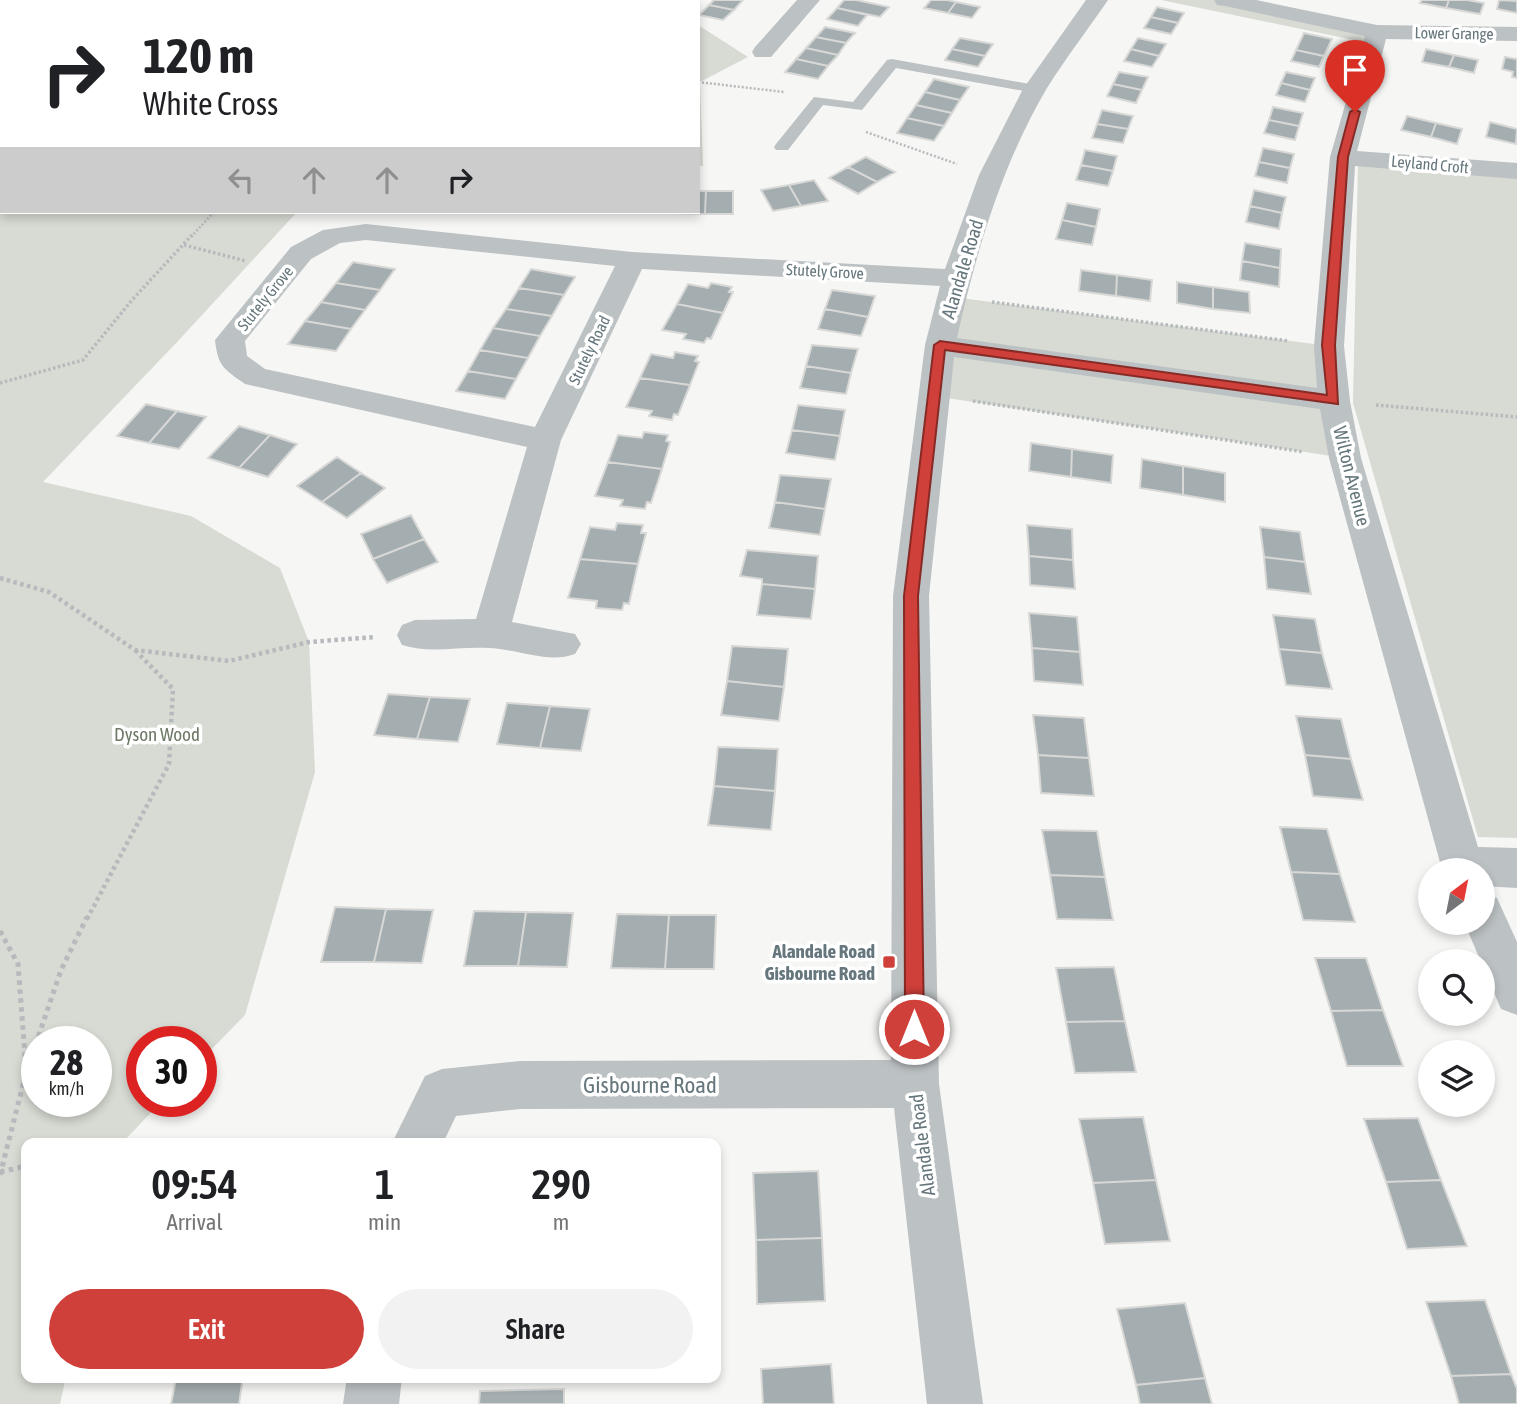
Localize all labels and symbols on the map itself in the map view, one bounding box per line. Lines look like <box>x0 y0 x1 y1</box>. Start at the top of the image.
street label: Lower Grange <box>1414 23 1494 44</box>
pin <box>1325 40 1385 112</box>
street label: Leyland Croft <box>1390 152 1470 177</box>
street label: Alandale Road <box>936 217 988 321</box>
street label: Stutely Grove <box>786 260 864 283</box>
street label: Stutely Grove <box>233 262 297 335</box>
street label: Stutely Road <box>565 313 614 388</box>
street label: Wilton Avenue <box>1329 424 1375 528</box>
park label: Dyson Wood <box>114 723 200 745</box>
north arrow <box>1418 858 1494 934</box>
place label: Alandale Road Gisbourne Road <box>764 940 875 984</box>
marker: Alandale Road Gisbourne Road <box>881 954 897 970</box>
position arrow <box>877 992 951 1066</box>
speed limit sign: 30 <box>126 1026 217 1117</box>
street label: Gisbourne Road <box>583 1072 717 1098</box>
street label: Alandale Road <box>905 1093 939 1197</box>

